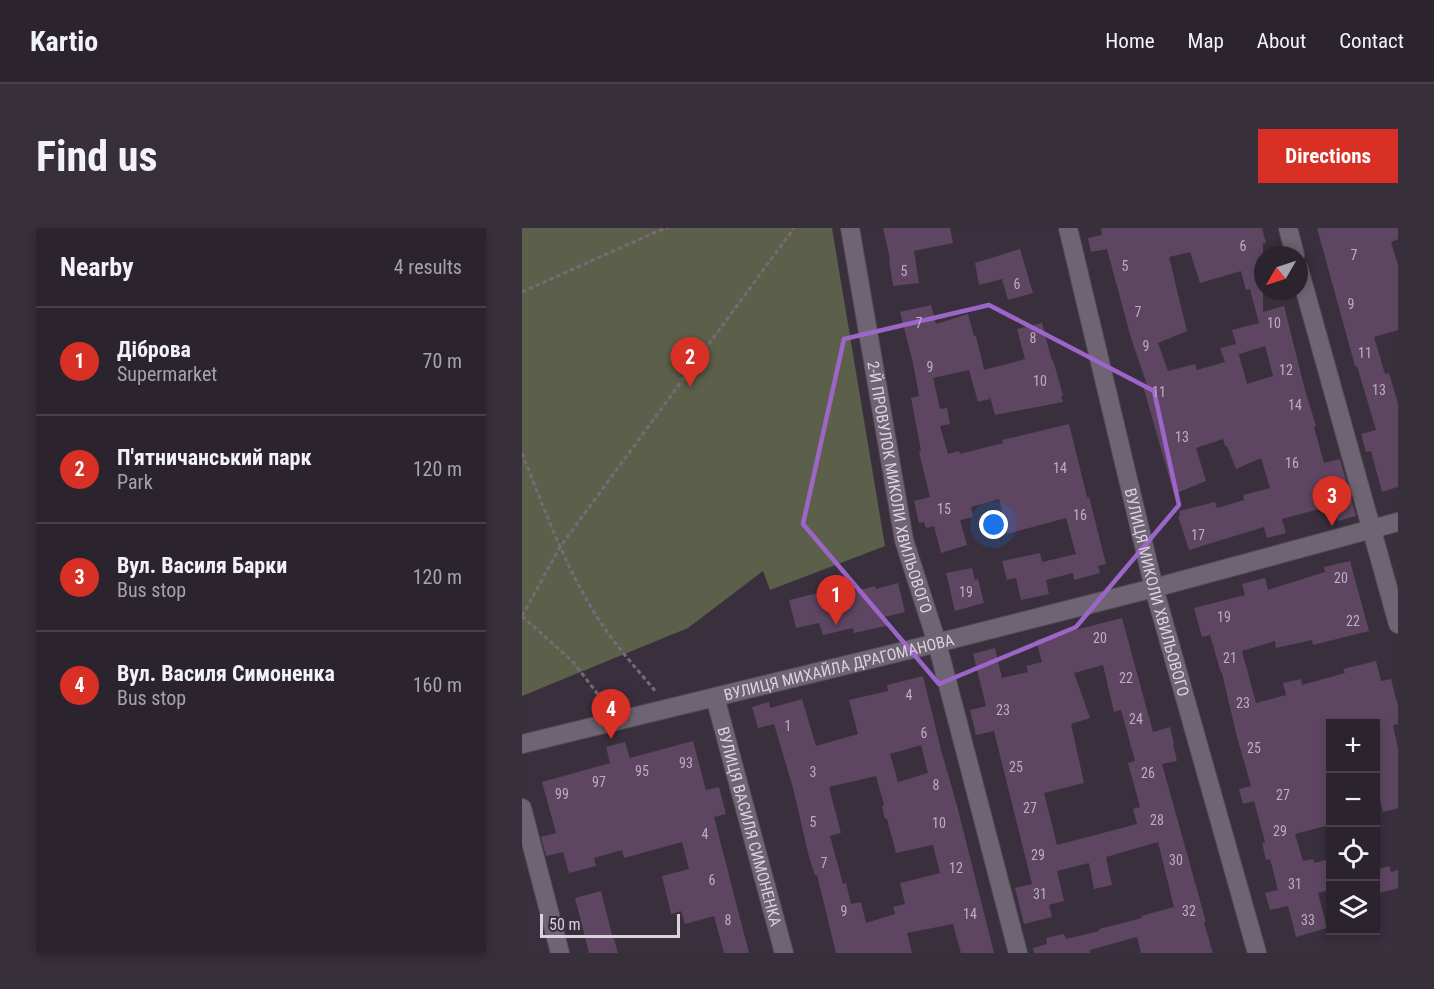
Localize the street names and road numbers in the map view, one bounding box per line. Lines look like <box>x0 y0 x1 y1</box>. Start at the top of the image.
street label: 2-Й ПРОВУЛОК МИКОЛИ ХВИЛЬОВОГО <box>864 360 936 616</box>
street label: ВУЛИЦЯ МИКОЛИ ХВИЛЬОВОГО <box>1121 486 1194 698</box>
street label: ВУЛИЦЯ МИХАЙЛА ДРАГОМАНОВА <box>722 630 956 704</box>
street label: ВУЛИЦЯ ВАСИЛЯ СИМОНЕНКА <box>714 724 786 928</box>

